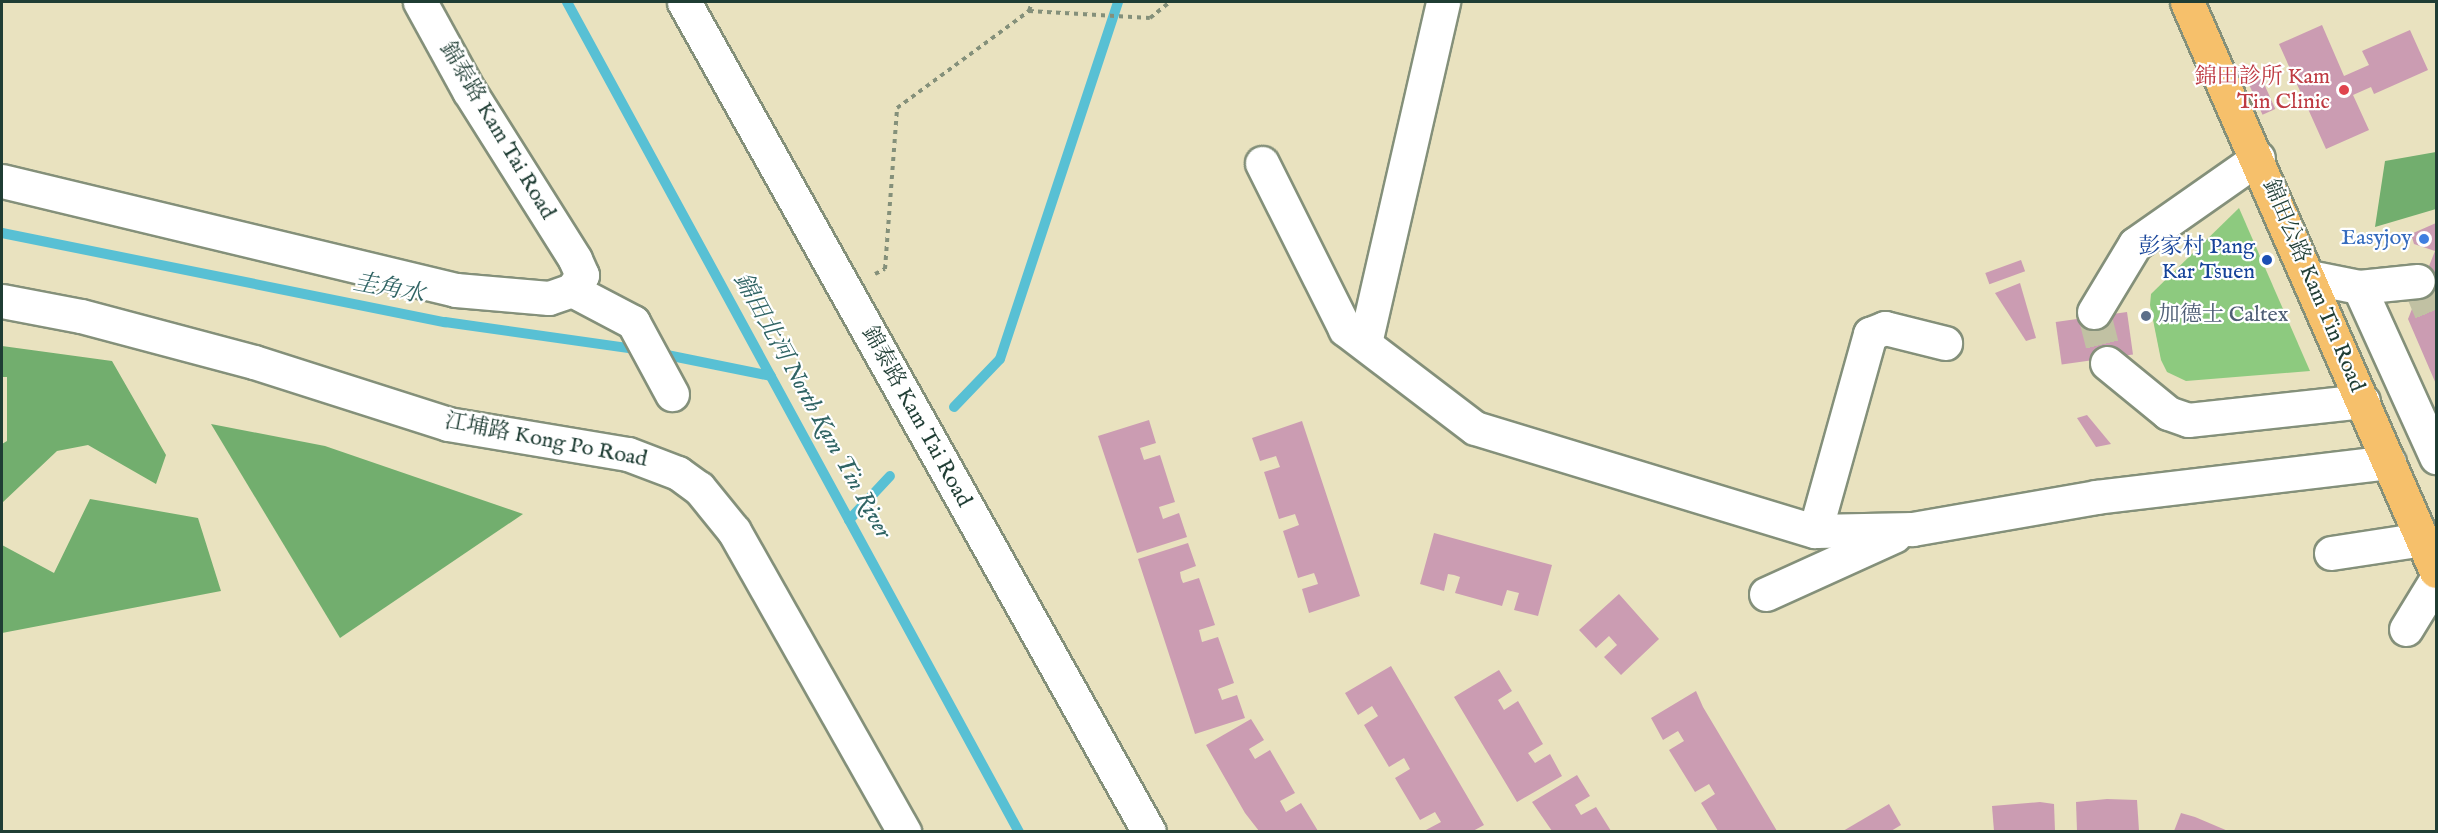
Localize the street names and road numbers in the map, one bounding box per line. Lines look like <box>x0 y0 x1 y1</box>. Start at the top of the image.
street label: 錦泰路 Kam Tai Road <box>434 38 560 224</box>
street label: 錦田公路 Kam Tin Road <box>2256 176 2370 396</box>
street label: 錦泰路 Kam Tai Road <box>855 322 977 512</box>
street label: 江埔路 Kong Po Road <box>443 408 649 474</box>

